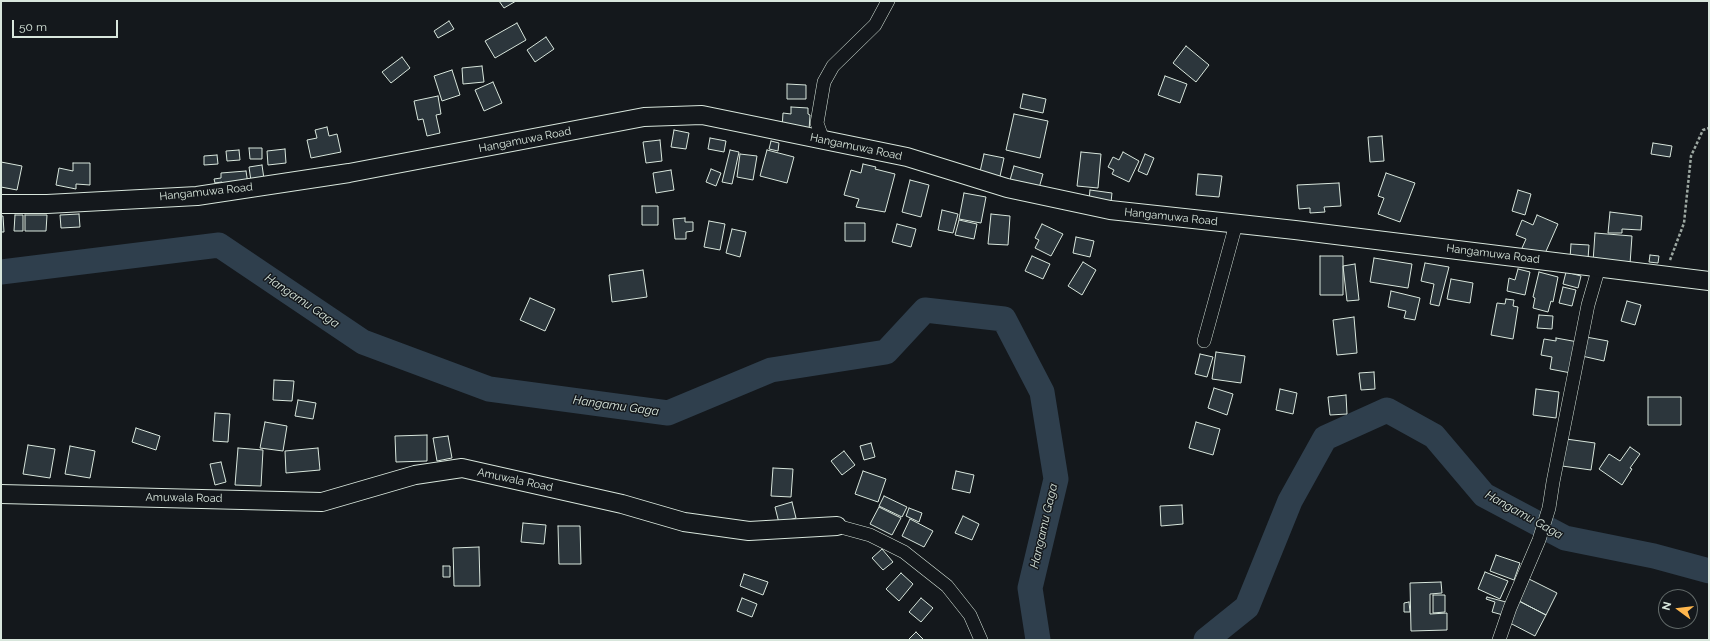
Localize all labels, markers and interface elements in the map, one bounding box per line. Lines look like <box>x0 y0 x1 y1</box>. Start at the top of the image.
scale bar <box>14 12 120 38</box>
text: 50 m <box>19 20 47 34</box>
street label: Hangamuwa Road <box>478 125 572 155</box>
street label: Hangamuwa Road <box>809 131 903 163</box>
street label: Hangamuwa Road <box>159 181 253 203</box>
street label: Hangamuwa Road <box>1124 206 1218 228</box>
street label: Hangamuwa Road <box>1446 242 1540 266</box>
water label: Hangamu Gaga <box>262 271 342 331</box>
water label: Hangamu Gaga <box>572 393 660 419</box>
street label: Amuwala Road <box>476 466 554 494</box>
water label: Hangamu Gaga <box>1027 482 1061 570</box>
water label: Hangamu Gaga <box>1483 488 1565 542</box>
street label: Amuwala Road <box>145 491 223 505</box>
north arrow <box>1658 589 1698 629</box>
text: N <box>1660 600 1674 612</box>

